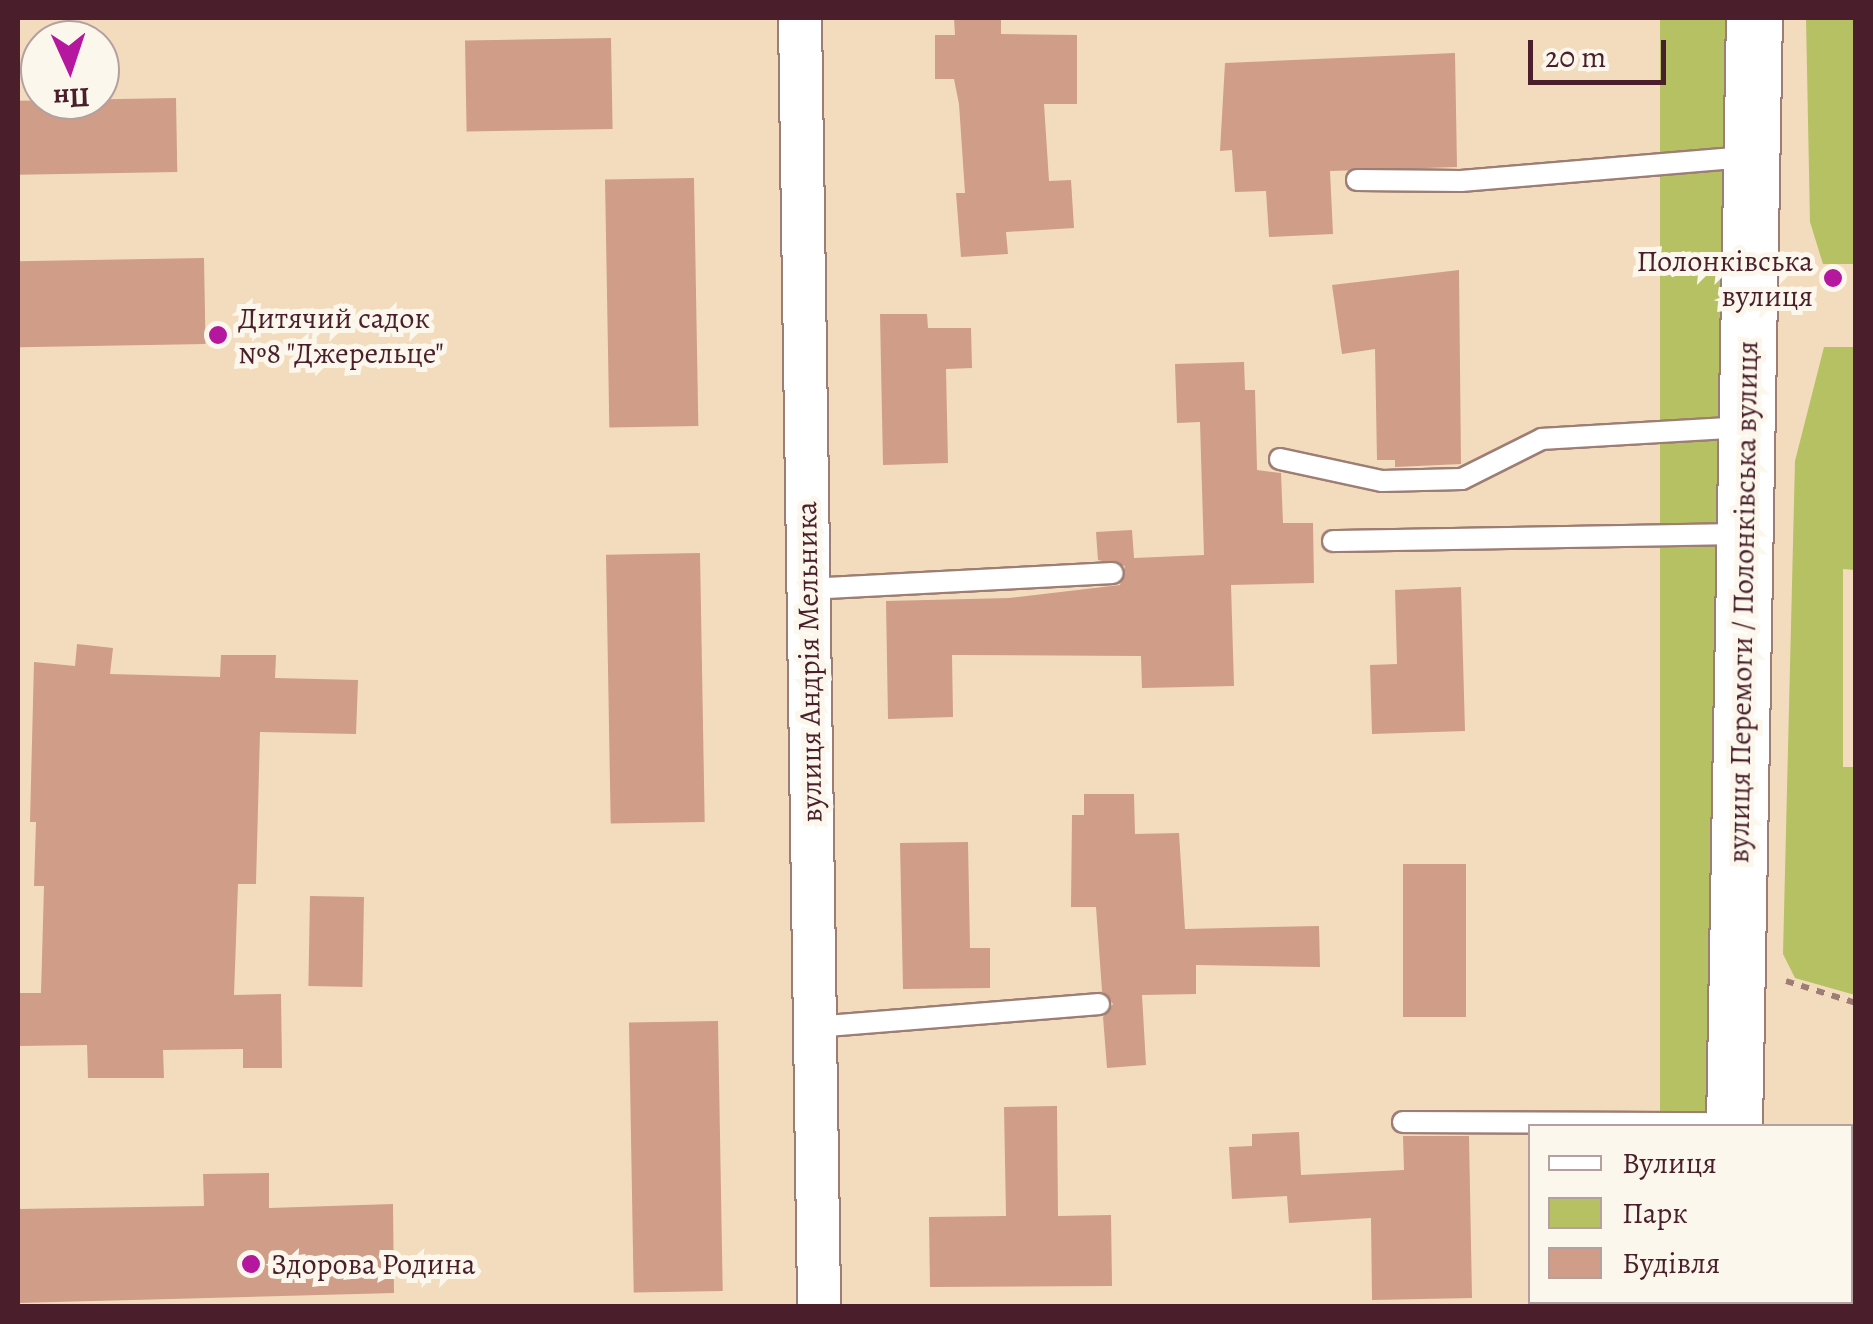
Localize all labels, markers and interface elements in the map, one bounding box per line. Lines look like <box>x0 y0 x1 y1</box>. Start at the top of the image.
north arrow <box>20 20 120 120</box>
scale bar <box>1533 20 1670 82</box>
text: 20 m <box>1545 37 1606 77</box>
text: Пн <box>52 78 91 118</box>
place label: Полонківська вулиця <box>1636 243 1813 314</box>
marker: Полонківська вулиця <box>1822 267 1844 289</box>
place label: Дитячий садок №8 "Джерельце" <box>238 300 445 370</box>
marker: Дитячий садок №8 "Джерельце" <box>207 324 229 346</box>
street label: вулиця Перемоги / Полонківська вулиця <box>1720 341 1766 863</box>
street label: вулиця Андрія Мельника <box>788 501 830 823</box>
legend <box>1528 1124 1853 1304</box>
text: Вулиця <box>1622 1143 1717 1183</box>
text: Парк <box>1622 1193 1688 1233</box>
text: Будівля <box>1622 1243 1720 1283</box>
place label: Здорова Родина <box>271 1246 476 1282</box>
marker: Здорова Родина <box>240 1253 262 1275</box>

